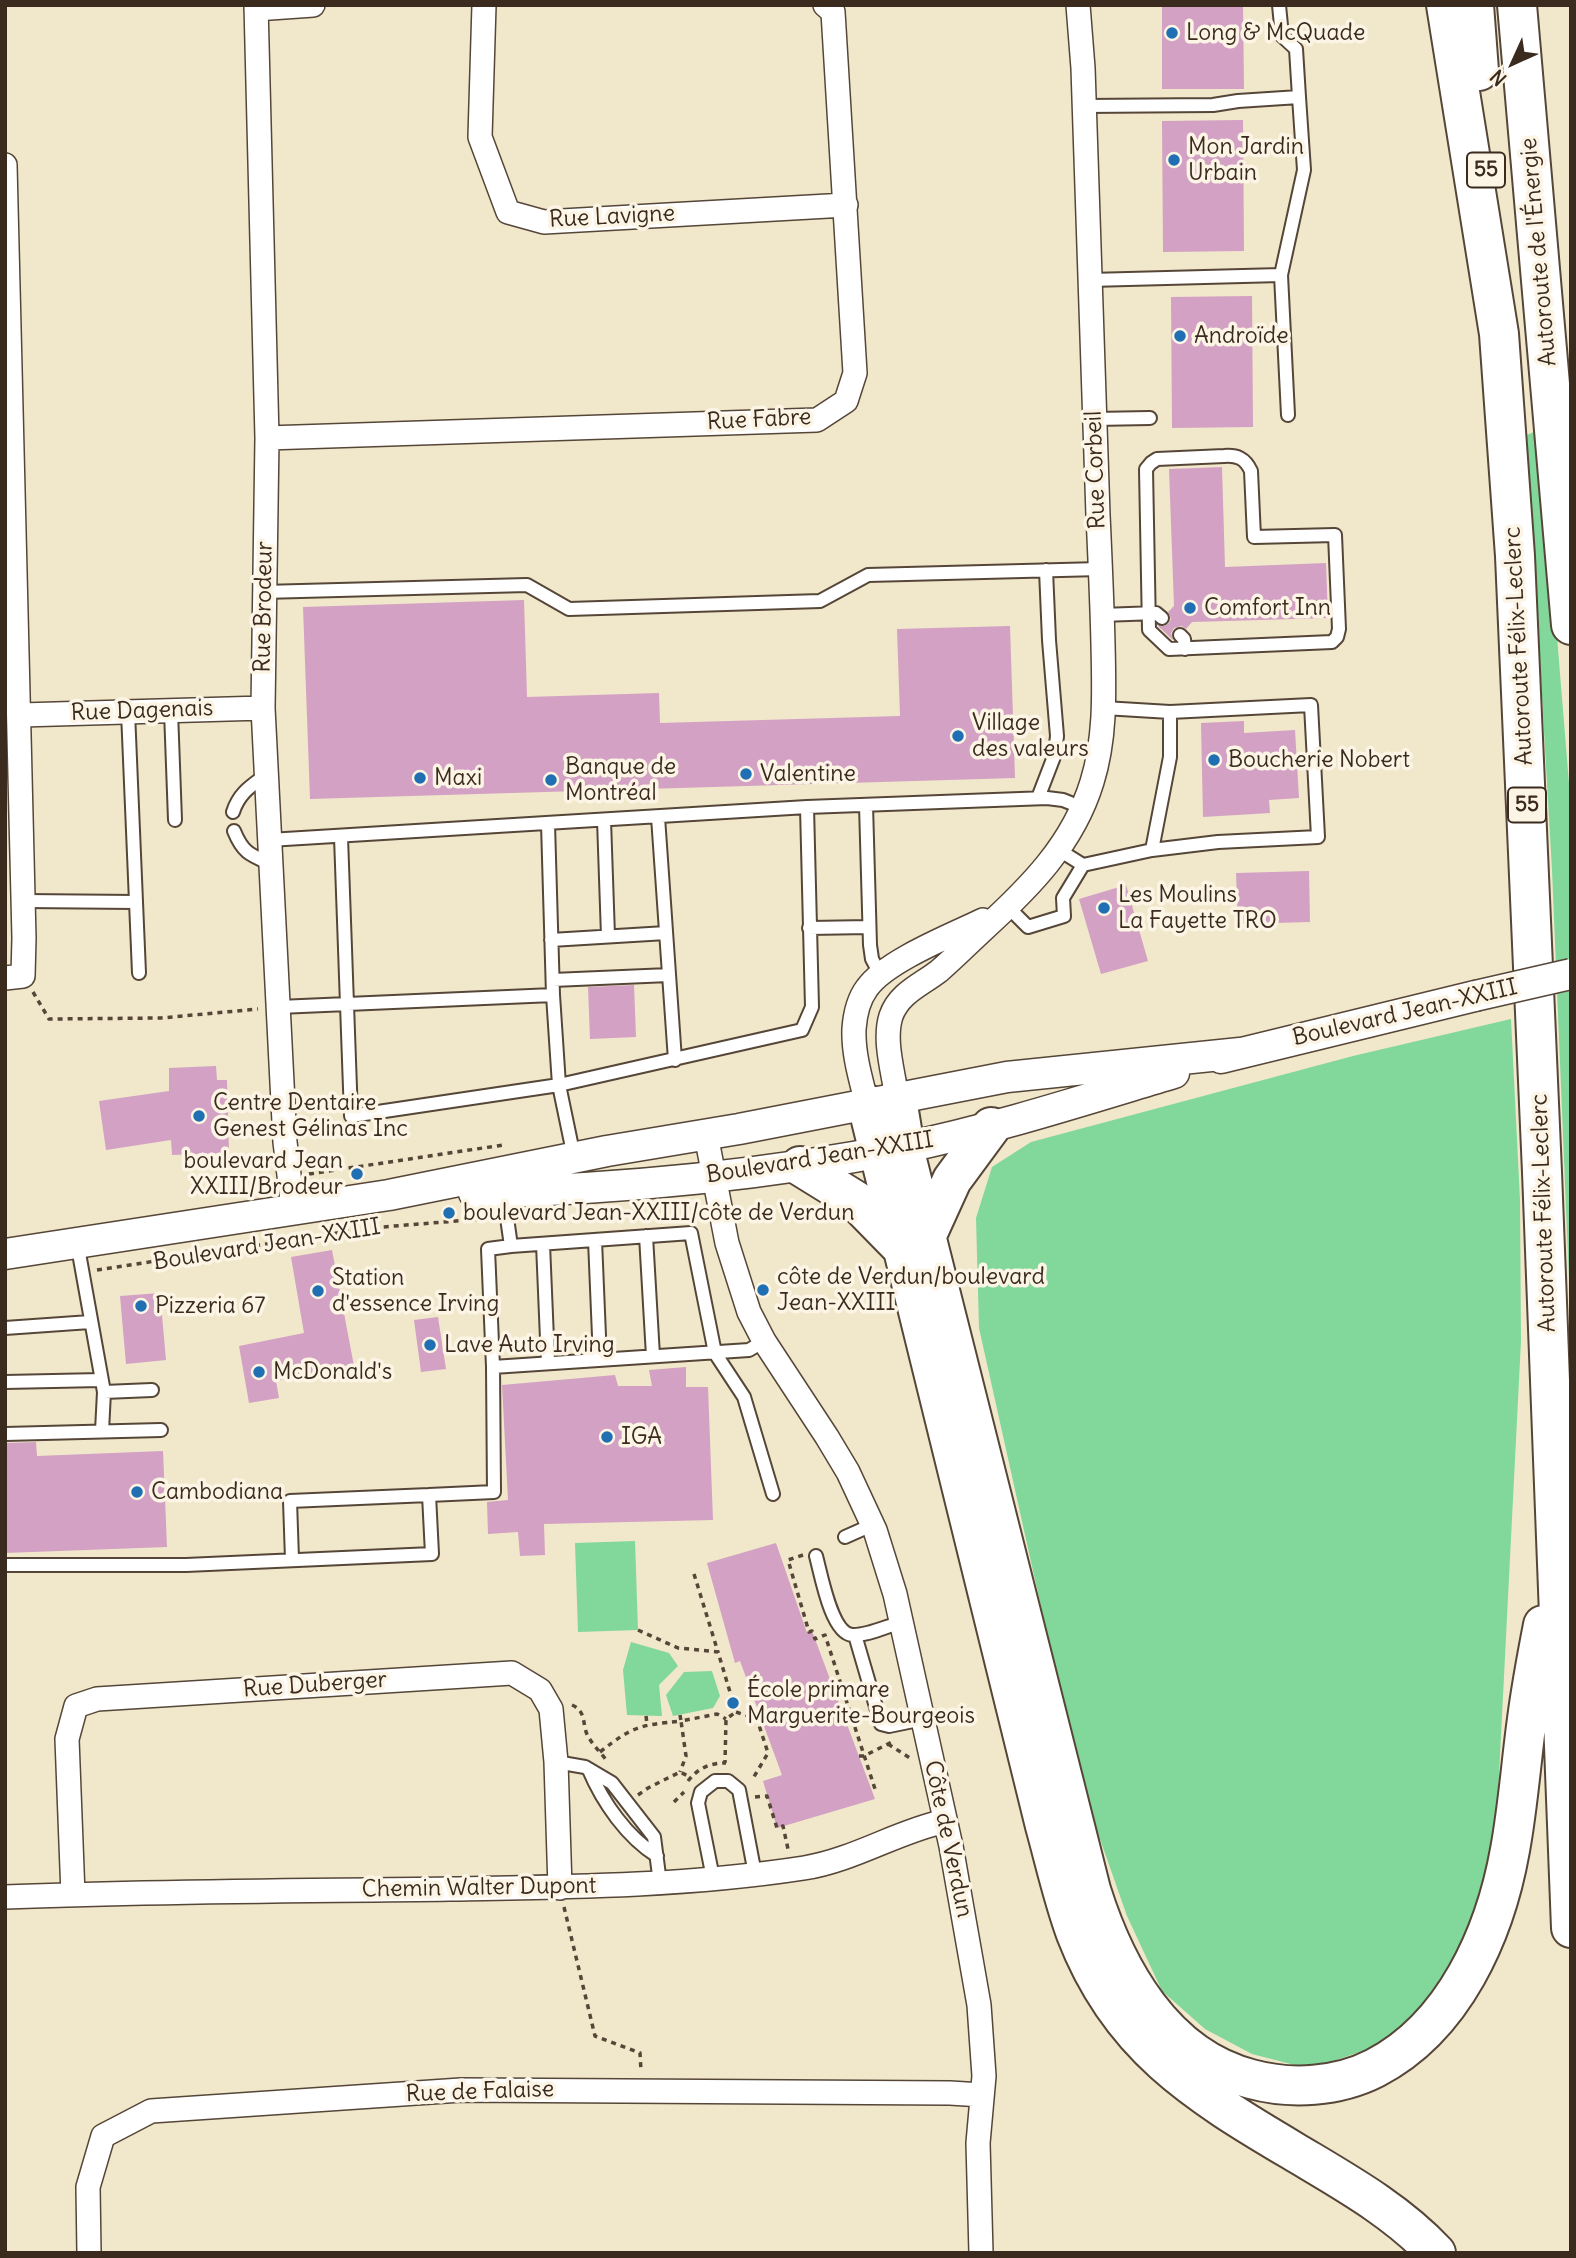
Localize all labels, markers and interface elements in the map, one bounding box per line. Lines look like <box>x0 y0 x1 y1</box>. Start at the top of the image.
place label: Long & McQuade <box>1186 19 1365 47</box>
marker: Long & McQuade <box>1164 25 1180 41</box>
north arrow <box>1478 28 1548 98</box>
text: N <box>1485 65 1511 91</box>
place label: Mon Jardin Urbain <box>1188 133 1304 187</box>
street label: Autoroute de l'Énergie <box>1515 137 1563 367</box>
marker: Mon Jardin Urbain <box>1166 152 1182 168</box>
road number: 55 <box>1467 152 1505 188</box>
street label: Rue Lavigne <box>548 200 676 234</box>
place label: Androïde <box>1194 322 1289 350</box>
marker: Androïde <box>1172 328 1188 344</box>
street label: Rue Fabre <box>706 403 812 437</box>
street label: Rue Corbeil <box>1080 410 1112 530</box>
street label: Autoroute Félix-Leclerc <box>1499 526 1539 766</box>
street label: Rue Brodeur <box>249 541 279 673</box>
place label: Comfort Inn <box>1204 594 1331 622</box>
marker: Comfort Inn <box>1182 600 1198 616</box>
street label: Rue Dagenais <box>70 695 214 727</box>
place label: Village des valeurs <box>972 709 1089 763</box>
marker: Village des valeurs <box>950 728 966 744</box>
place label: Boucherie Nobert <box>1228 746 1410 774</box>
marker: Boucherie Nobert <box>1206 752 1222 768</box>
place label: Banque de Montréal <box>565 753 676 807</box>
place label: Valentine <box>760 760 856 788</box>
place label: Maxi <box>434 764 482 792</box>
marker: Valentine <box>738 766 754 782</box>
marker: Maxi <box>412 770 428 786</box>
marker: Banque de Montréal <box>543 772 559 788</box>
road number: 55 <box>1508 788 1546 822</box>
place label: Les Moulins La Fayette TRO <box>1118 881 1277 935</box>
marker: Les Moulins La Fayette TRO <box>1096 900 1112 916</box>
street label: Boulevard Jean-XXIII <box>1290 974 1520 1052</box>
place label: Centre Dentaire Genest Gélinas Inc <box>213 1089 408 1143</box>
street label: Autoroute Félix-Leclerc <box>1526 1093 1562 1333</box>
marker: Centre Dentaire Genest Gélinas Inc <box>191 1108 207 1124</box>
street label: Boulevard Jean-XXIII <box>704 1126 936 1190</box>
place label: boulevard Jean XXIII/Brodeur <box>184 1147 343 1201</box>
marker: boulevard Jean XXIII/Brodeur <box>349 1166 365 1182</box>
place label: boulevard Jean-XXIII/côte de Verdun <box>463 1199 854 1227</box>
marker: boulevard Jean-XXIII/côte de Verdun <box>441 1205 457 1221</box>
street label: Boulevard Jean-XXIII <box>151 1213 383 1277</box>
place label: côte de Verdun/boulevard Jean-XXIII <box>777 1263 1045 1317</box>
place label: Station d'essence Irving <box>332 1264 499 1318</box>
marker: côte de Verdun/boulevard Jean-XXIII <box>755 1282 771 1298</box>
marker: Station d'essence Irving <box>310 1283 326 1299</box>
place label: Pizzeria 67 <box>155 1292 266 1320</box>
marker: Pizzeria 67 <box>133 1298 149 1314</box>
place label: Lave Auto Irving <box>444 1331 615 1359</box>
marker: Lave Auto Irving <box>422 1337 438 1353</box>
place label: McDonald's <box>273 1358 392 1386</box>
marker: McDonald's <box>251 1364 267 1380</box>
place label: IGA <box>621 1423 662 1451</box>
marker: IGA <box>599 1429 615 1445</box>
place label: Cambodiana <box>151 1478 283 1506</box>
marker: Cambodiana <box>129 1484 145 1500</box>
street label: Rue Duberger <box>242 1666 388 1704</box>
place label: École primare Marguerite-Bourgeois <box>747 1676 975 1730</box>
marker: École primare Marguerite-Bourgeois <box>725 1695 741 1711</box>
street label: Côte de Verdun <box>918 1758 978 1920</box>
street label: Chemin Walter Dupont <box>361 1872 597 1904</box>
street label: Rue de Falaise <box>405 2076 555 2108</box>

